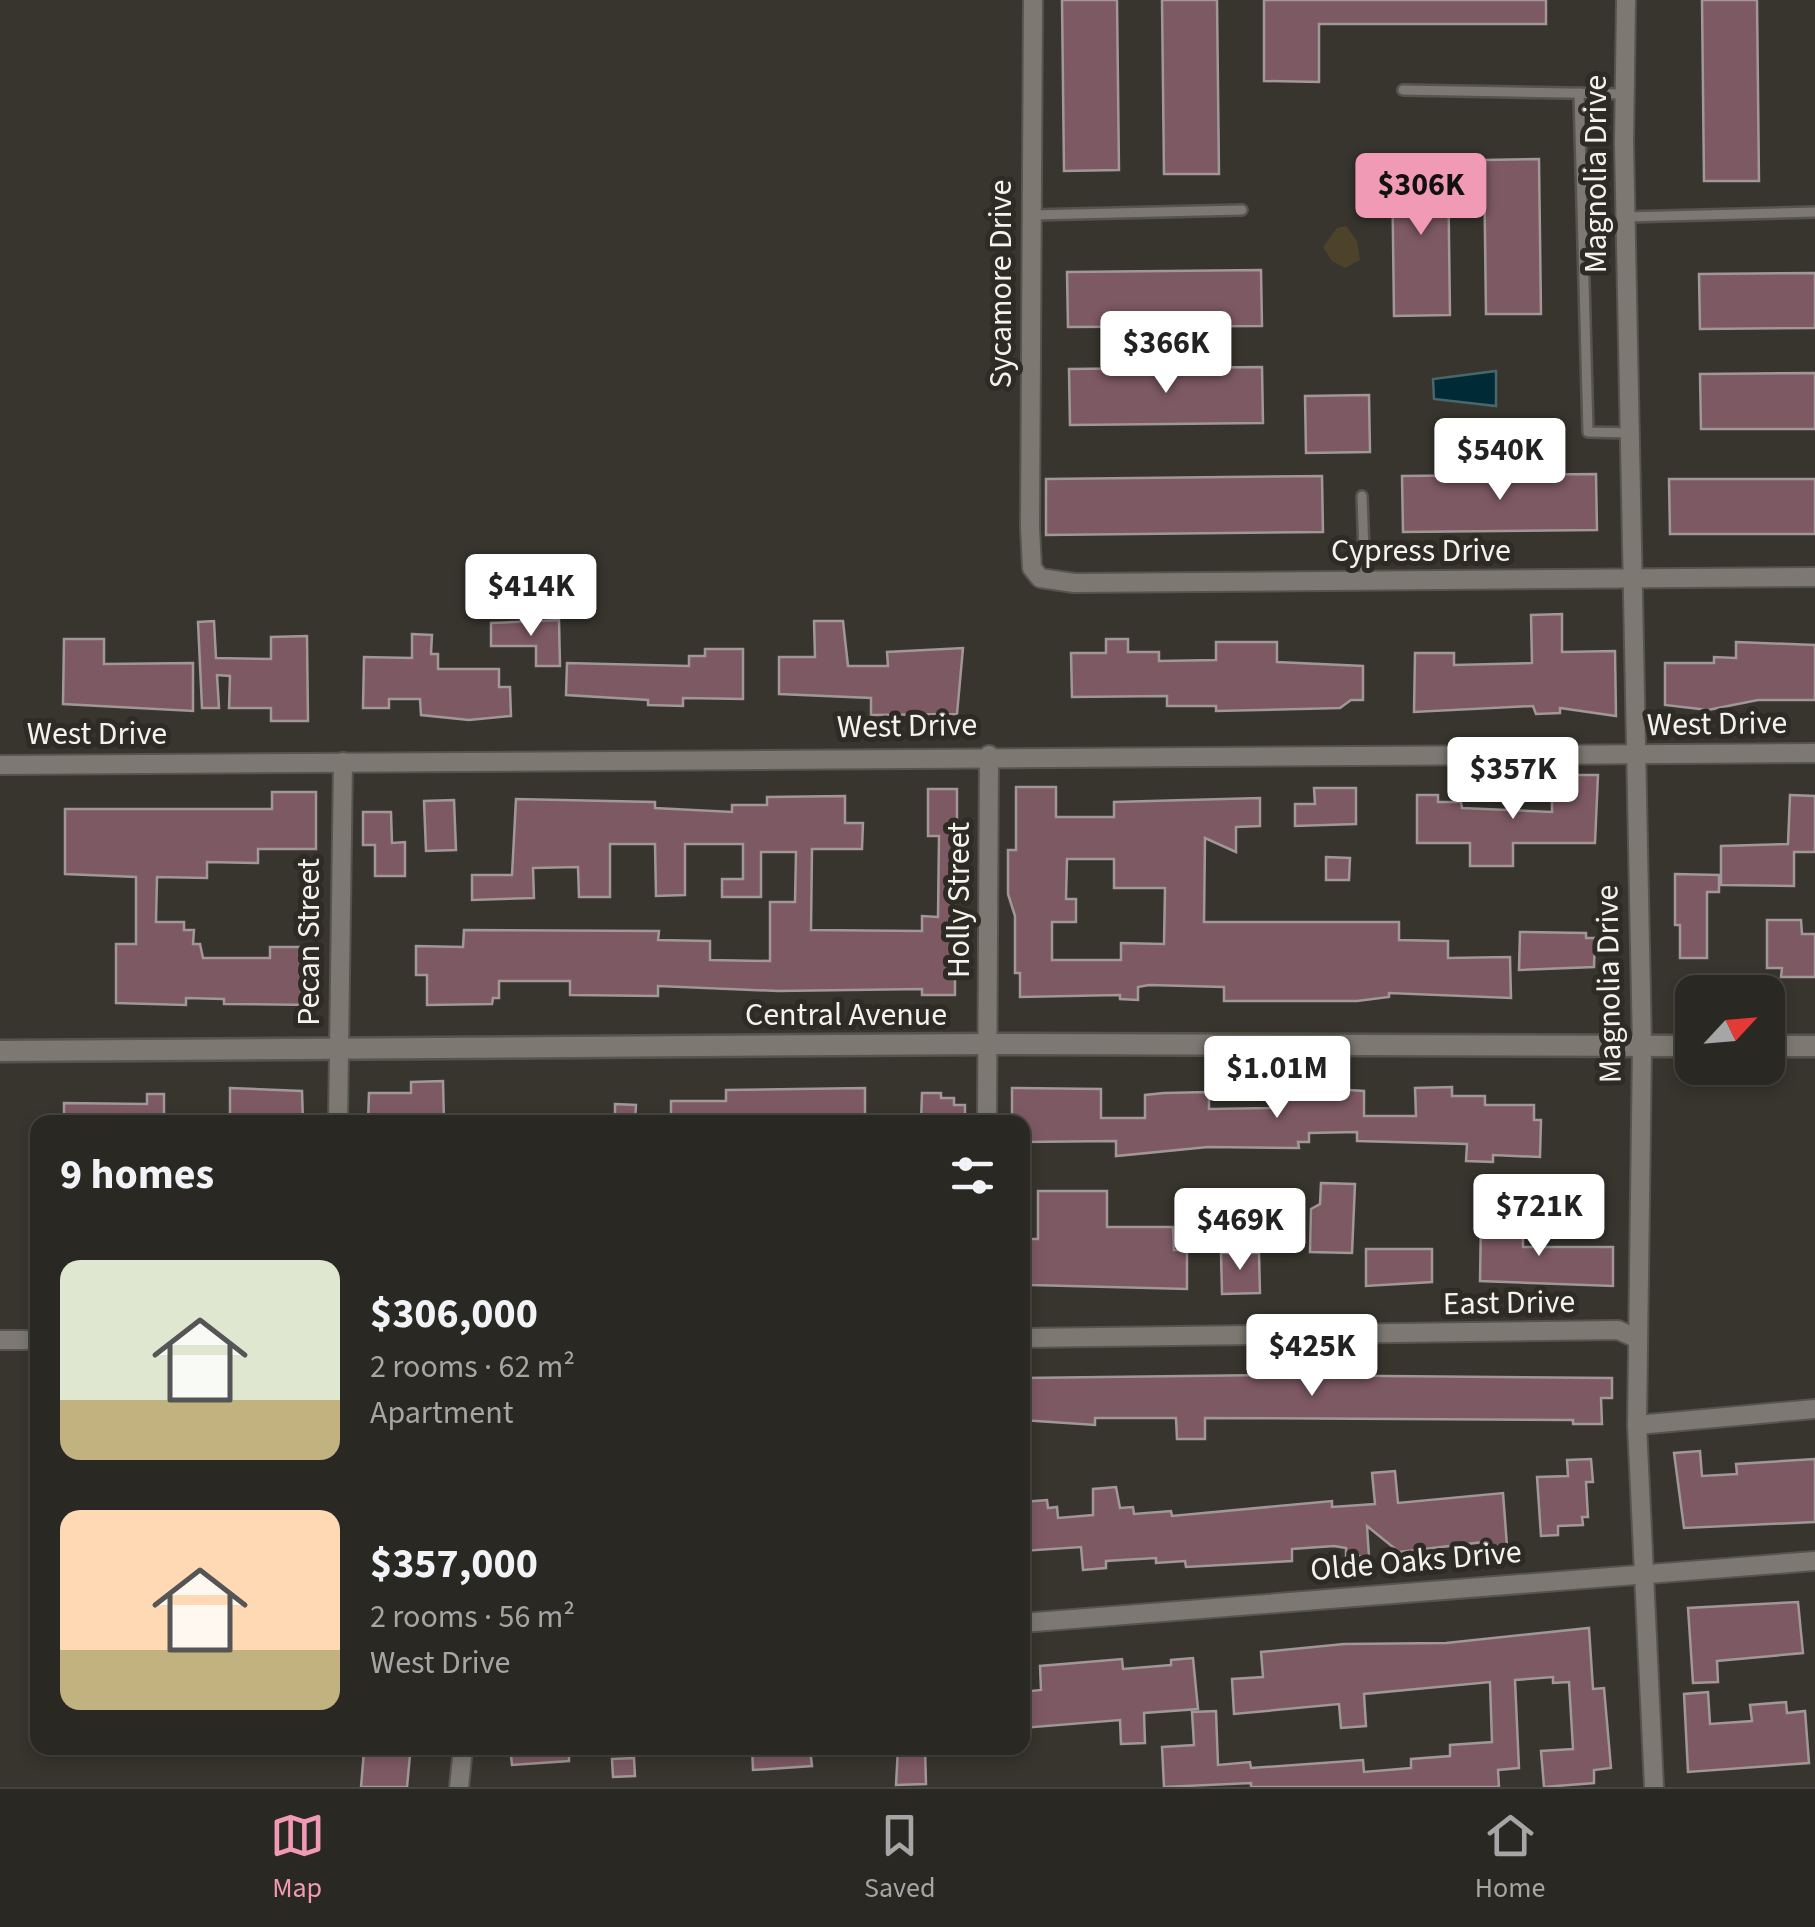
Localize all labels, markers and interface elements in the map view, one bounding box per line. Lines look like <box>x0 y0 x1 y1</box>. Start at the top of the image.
street label: Magnolia Drive <box>1573 75 1619 273</box>
pin: $306K <box>1351 153 1491 238</box>
text: $306K <box>1377 162 1465 208</box>
street label: Sycamore Drive <box>978 180 1024 388</box>
pin: $366K <box>1096 311 1236 396</box>
text: $366K <box>1122 320 1210 366</box>
pin: $540K <box>1430 418 1570 503</box>
text: $540K <box>1456 427 1544 473</box>
street label: Cypress Drive <box>1331 528 1511 574</box>
pin: $414K <box>461 554 601 639</box>
text: $414K <box>487 563 575 609</box>
street label: West Drive <box>1646 700 1788 748</box>
street label: West Drive <box>836 702 978 750</box>
street label: West Drive <box>27 711 167 757</box>
pin: $357K <box>1443 737 1583 822</box>
text: $357K <box>1469 746 1557 792</box>
street label: Holly Street <box>936 822 982 978</box>
street label: Pecan Street <box>286 858 332 1026</box>
street label: Magnolia Drive <box>1584 884 1634 1084</box>
north arrow <box>1675 975 1785 1085</box>
map controls <box>1675 975 1785 1085</box>
street label: Central Avenue <box>745 992 947 1038</box>
pin: $1.01M <box>1196 1036 1358 1121</box>
text: $1.01M <box>1226 1045 1328 1091</box>
text: 9 homes <box>60 1145 214 1205</box>
icon: filters <box>945 1148 1000 1203</box>
pin: $721K <box>1469 1174 1609 1259</box>
text: $721K <box>1495 1183 1583 1229</box>
pin: $469K <box>1170 1188 1310 1273</box>
text: $469K <box>1196 1197 1284 1243</box>
street label: East Drive <box>1442 1279 1576 1327</box>
text: $306,000 <box>370 1284 538 1344</box>
icon: home <box>140 1300 260 1420</box>
pin: $425K <box>1242 1314 1382 1399</box>
text: $425K <box>1268 1323 1356 1369</box>
text: 2 rooms · 62 m² <box>370 1344 575 1390</box>
text: Apartment <box>370 1390 513 1436</box>
street label: Olde Oaks Drive <box>1308 1529 1524 1593</box>
text: $357,000 <box>370 1534 538 1594</box>
icon: home <box>140 1550 260 1670</box>
text: 2 rooms · 56 m² <box>370 1594 575 1640</box>
text: West Drive <box>370 1640 510 1686</box>
tab: Map <box>270 1808 325 1908</box>
tab: Saved <box>864 1808 935 1908</box>
tab: Home <box>1475 1808 1545 1908</box>

